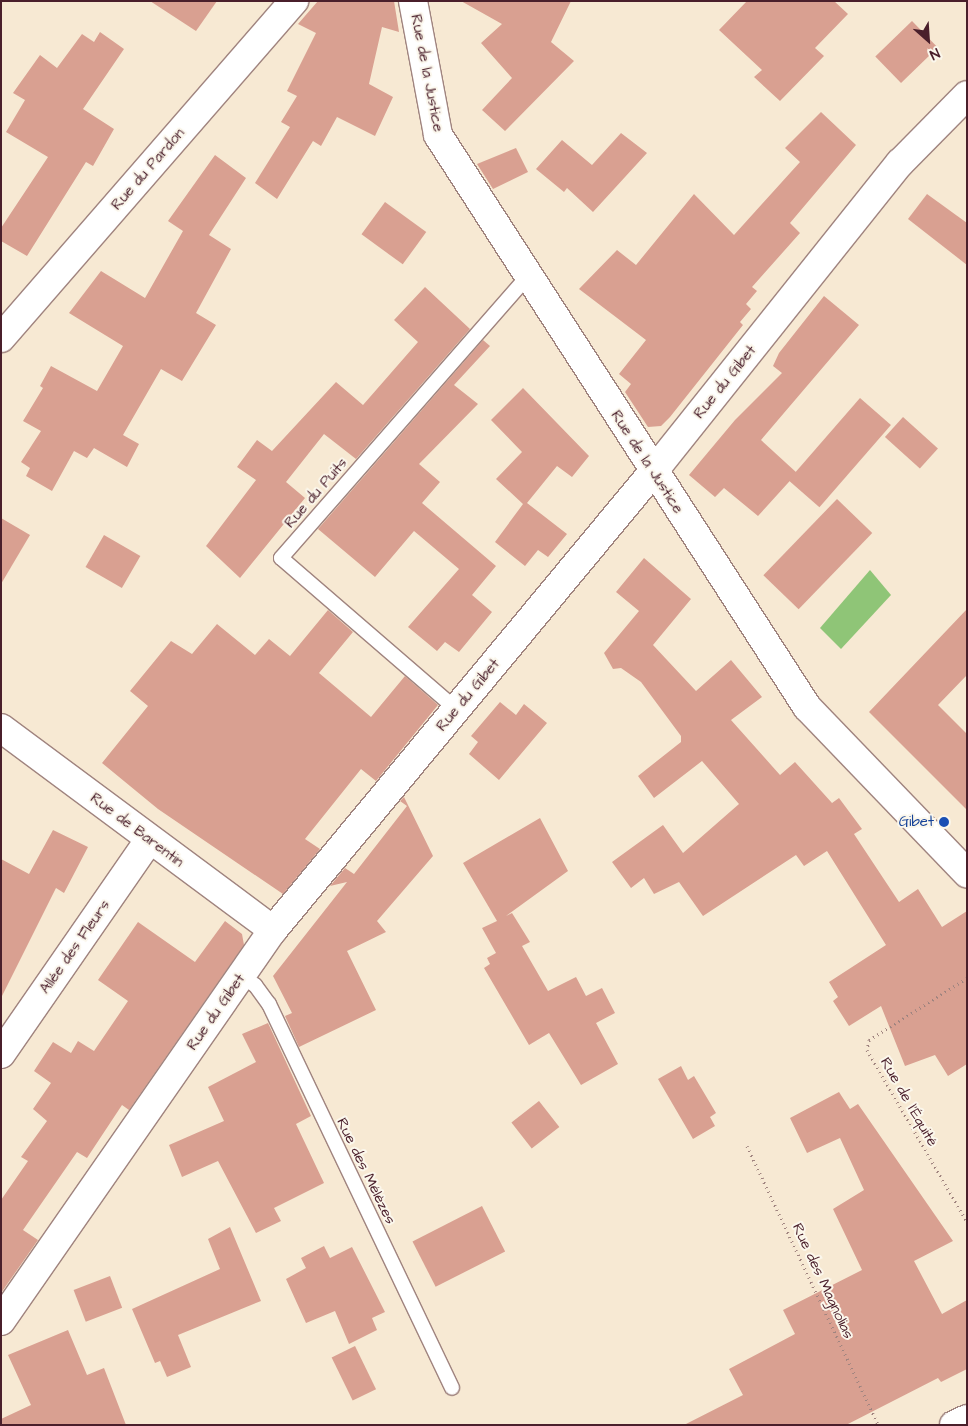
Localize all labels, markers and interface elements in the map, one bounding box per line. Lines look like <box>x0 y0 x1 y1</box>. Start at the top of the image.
street label: Rue de la Justice <box>407 13 447 133</box>
north arrow <box>903 15 953 65</box>
text: N <box>926 43 943 64</box>
street label: Rue du Pardon <box>107 124 189 214</box>
street label: Rue du Gibet <box>690 342 760 422</box>
street label: Rue de la Justice <box>607 407 687 517</box>
street label: Rue du Puits <box>281 454 351 532</box>
street label: Rue du Gibet <box>433 655 503 735</box>
street label: Rue de Barentin <box>87 789 187 871</box>
place label: Gibet <box>899 813 934 831</box>
marker: Gibet <box>938 816 950 828</box>
street label: Allée des Fleurs <box>36 897 114 997</box>
street label: Rue du Gibet <box>183 970 249 1054</box>
street label: Rue de l'Équité <box>876 1054 942 1150</box>
street label: Rue des Mélèzes <box>333 1115 399 1227</box>
street label: Rue des Magnolias <box>788 1220 858 1342</box>

